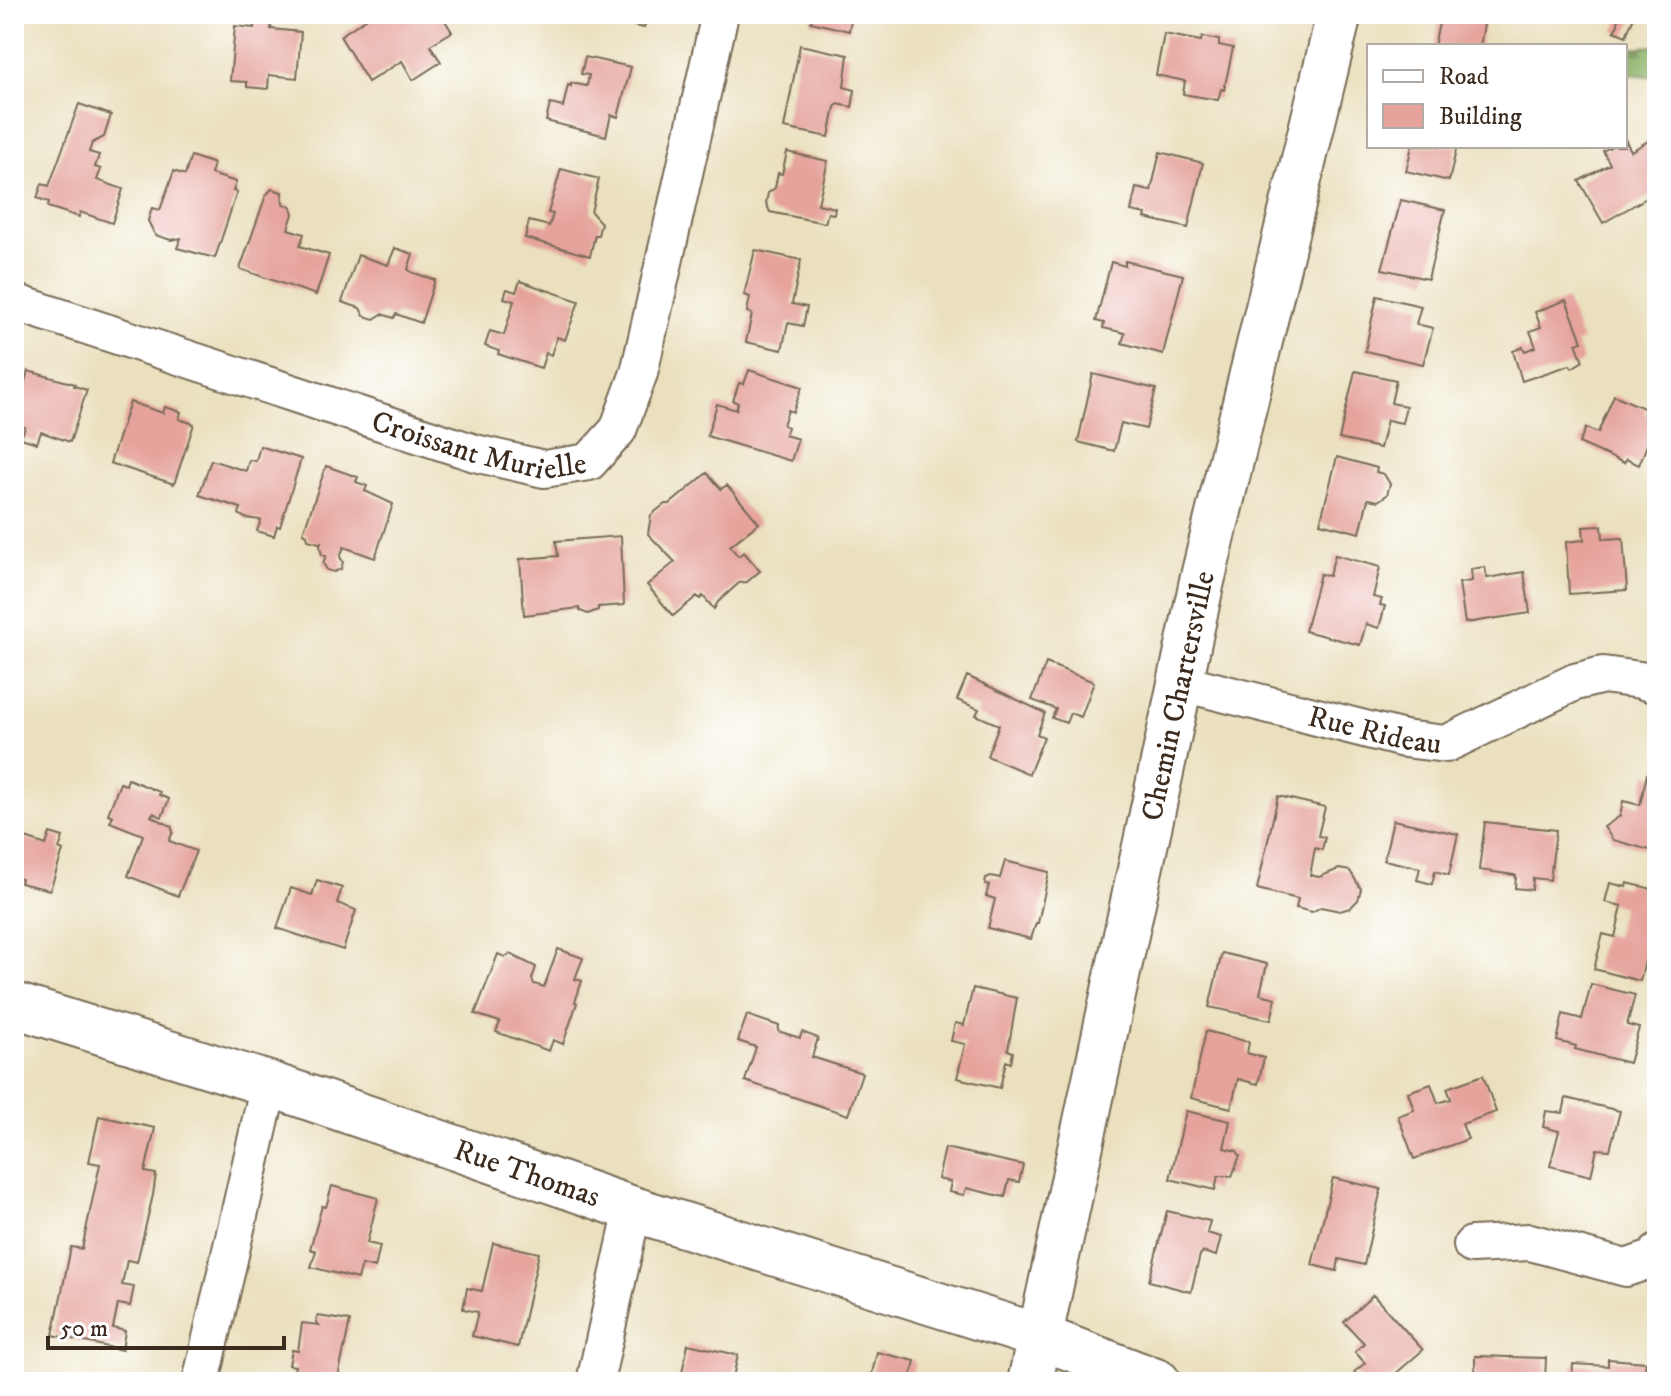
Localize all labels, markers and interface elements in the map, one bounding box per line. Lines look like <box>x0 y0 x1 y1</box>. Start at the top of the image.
legend <box>1367 44 1627 148</box>
text: Road <box>1439 62 1489 92</box>
text: Building <box>1439 102 1522 132</box>
street label: Croissant Murielle <box>367 403 589 489</box>
street label: Chemin Chartersville <box>1134 567 1224 824</box>
street label: Rue Rideau <box>1304 698 1443 763</box>
street label: Rue Thomas <box>449 1132 604 1216</box>
scale bar <box>48 1300 284 1350</box>
text: 50 m <box>60 1314 108 1344</box>

